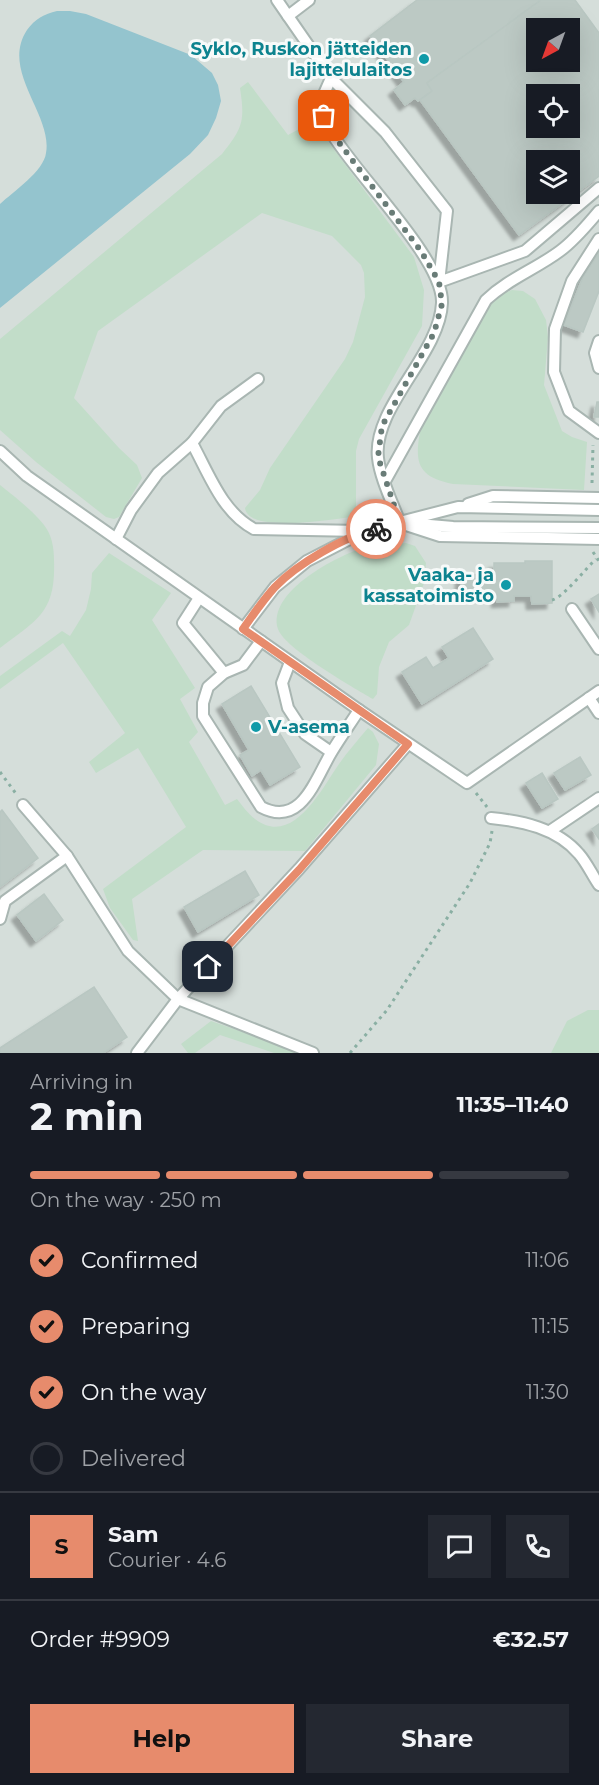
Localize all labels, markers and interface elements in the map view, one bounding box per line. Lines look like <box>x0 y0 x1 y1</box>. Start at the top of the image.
north arrow <box>526 18 580 72</box>
map controls <box>526 18 580 204</box>
place label: Syklo, Ruskon jätteiden lajittelulaitos <box>190 38 412 81</box>
marker: Syklo, Ruskon jätteiden lajittelulaitos <box>417 52 431 66</box>
button: locate <box>526 84 580 138</box>
pin <box>298 90 349 141</box>
icon: bag <box>307 99 340 132</box>
button: layers <box>526 150 580 204</box>
courier <box>346 499 406 559</box>
icon: bike <box>360 513 393 546</box>
place label: Vaaka- ja kassatoimisto <box>363 564 494 607</box>
marker: Vaaka- ja kassatoimisto <box>499 578 513 592</box>
place label: V-asema <box>267 716 350 738</box>
marker: V-asema <box>249 720 263 734</box>
pin <box>182 941 233 992</box>
icon: home <box>191 950 224 983</box>
text: Arriving in <box>30 1070 133 1094</box>
text: 11:35–11:40 <box>456 1091 569 1118</box>
text: 2 min <box>30 1092 144 1140</box>
text: On the way · 250 m <box>30 1188 222 1212</box>
icon: check <box>30 1244 63 1277</box>
text: Confirmed <box>81 1247 198 1274</box>
text: 11:06 <box>525 1248 569 1272</box>
icon: check <box>30 1310 63 1343</box>
text: Preparing <box>81 1313 190 1340</box>
text: 11:15 <box>532 1314 569 1338</box>
icon: check <box>30 1376 63 1409</box>
text: On the way <box>81 1379 206 1406</box>
text: 11:30 <box>526 1380 569 1404</box>
text: Delivered <box>81 1445 186 1472</box>
button: chat <box>428 1515 491 1578</box>
button: phone <box>506 1515 569 1578</box>
text: Sam <box>108 1521 159 1548</box>
text: S <box>54 1533 69 1560</box>
text: Courier · 4.6 <box>108 1548 226 1572</box>
text: Order #9909 <box>30 1626 170 1653</box>
text: €32.57 <box>493 1626 569 1653</box>
button: Help <box>30 1704 294 1773</box>
button: Share <box>306 1704 569 1773</box>

